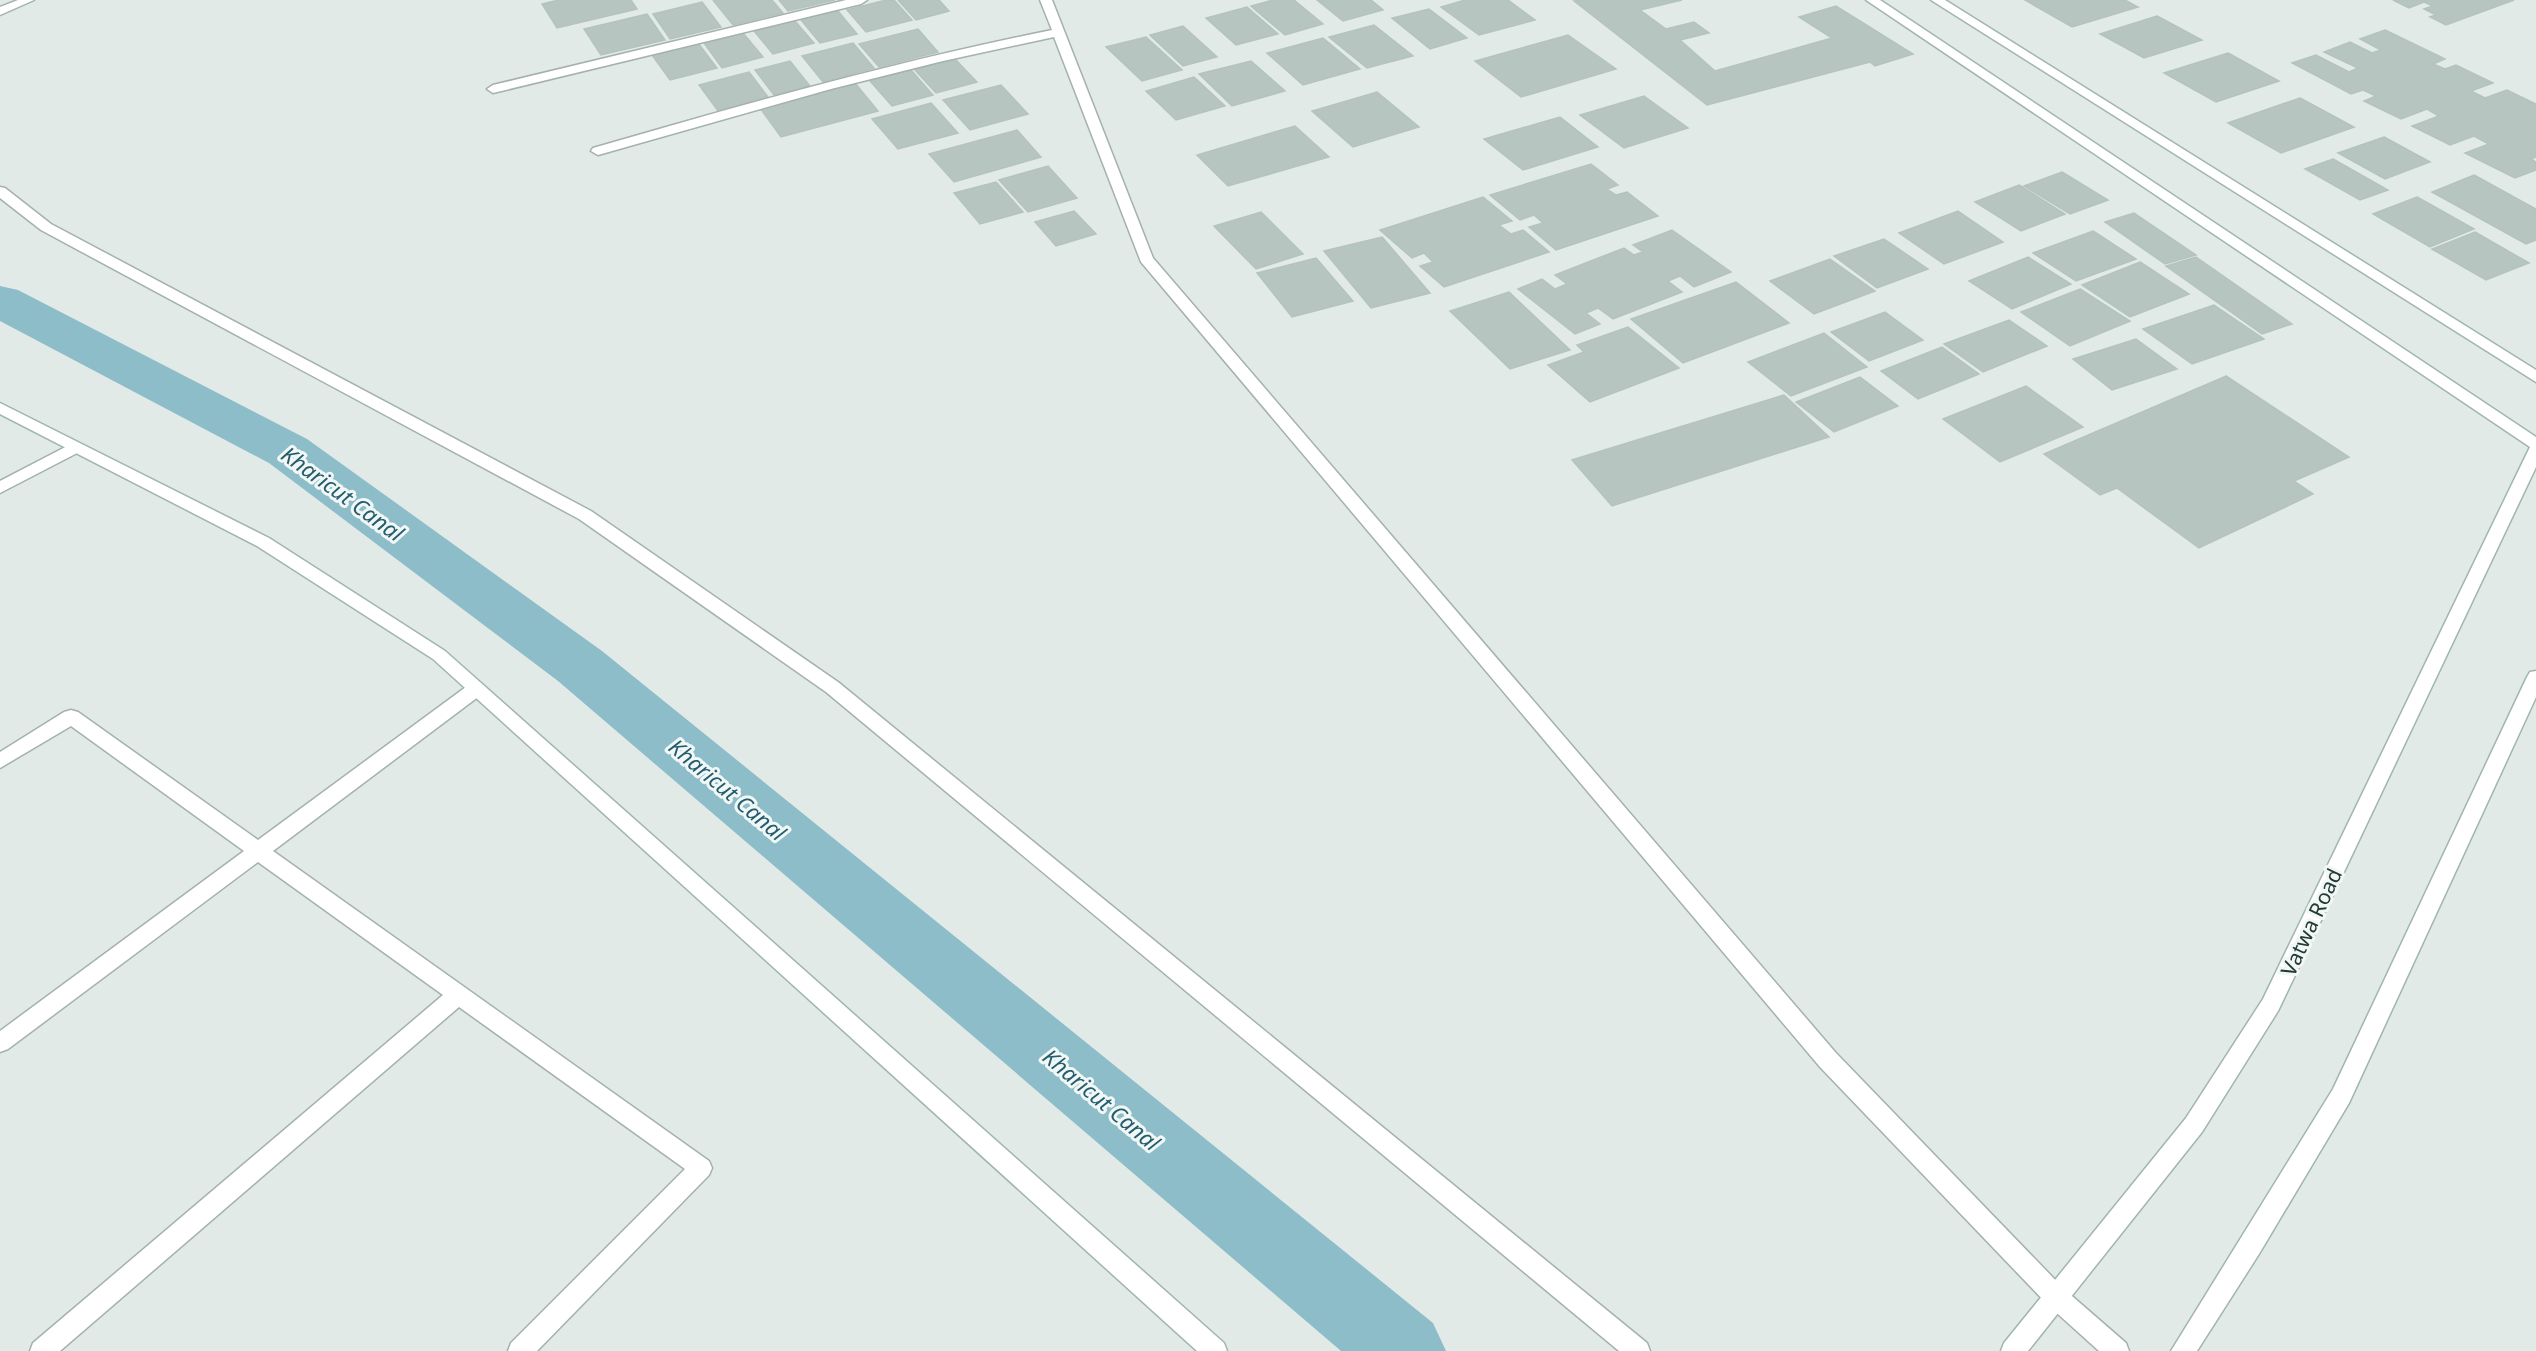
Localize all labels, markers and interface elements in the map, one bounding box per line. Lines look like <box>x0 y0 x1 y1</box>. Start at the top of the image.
water label: Kharicut Canal <box>276 439 411 548</box>
water label: Kharicut Canal <box>663 731 794 848</box>
street label: Vatwa Road <box>2274 864 2348 980</box>
water label: Kharicut Canal <box>1037 1041 1168 1158</box>

